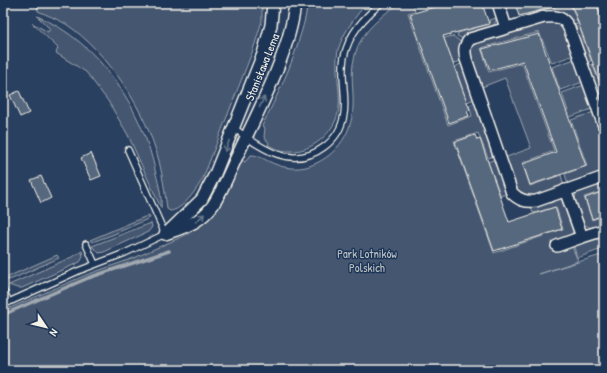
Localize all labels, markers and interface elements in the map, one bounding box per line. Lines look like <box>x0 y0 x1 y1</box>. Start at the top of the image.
street label: Stanisława Lema <box>241 30 283 103</box>
one-way arrow <box>259 96 266 108</box>
one-way arrow <box>222 139 230 151</box>
one-way arrow <box>195 213 205 223</box>
park label: Park Lotników Polskich <box>337 245 397 276</box>
north arrow <box>26 307 66 347</box>
text: N <box>47 326 62 339</box>

